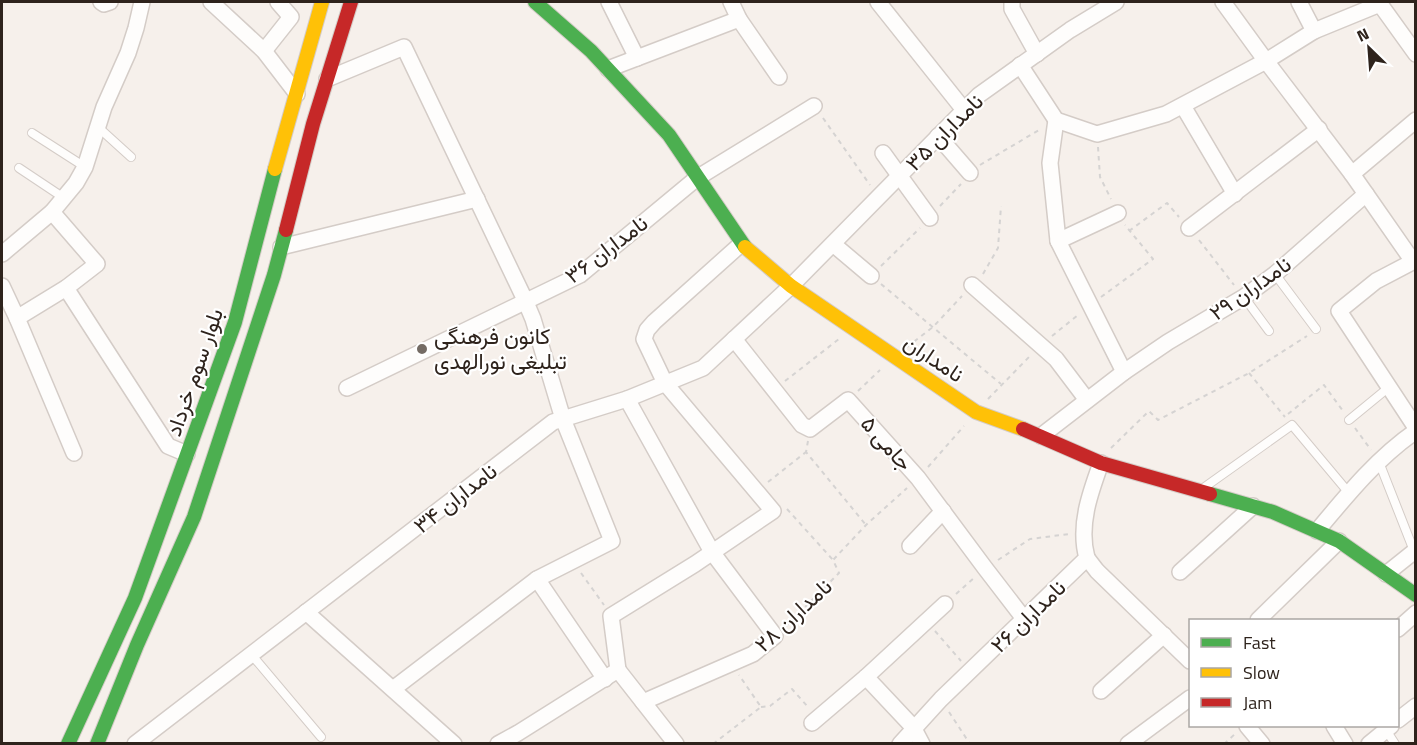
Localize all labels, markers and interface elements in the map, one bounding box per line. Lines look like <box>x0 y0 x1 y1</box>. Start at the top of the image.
north arrow <box>1339 18 1399 78</box>
text: N <box>1353 21 1373 48</box>
street label: نامداران ۳۵ <box>897 85 991 179</box>
street label: نامداران ۳۶ <box>557 206 655 292</box>
street label: نامداران ۲۹ <box>1202 247 1298 329</box>
street label: بلوار سوم خرداد <box>156 303 232 441</box>
place label: کانون فرهنگی تبلیغی نورالهدی <box>434 319 567 378</box>
street label: نامداران <box>897 325 971 391</box>
marker: کانون فرهنگی تبلیغی نورالهدی <box>415 342 429 356</box>
street label: جامی ۵ <box>853 408 921 478</box>
street label: نامداران ۳۴ <box>406 454 504 542</box>
street label: نامداران ۲۸ <box>746 570 840 660</box>
street label: نامداران ۲۶ <box>983 571 1073 661</box>
legend <box>1189 619 1399 727</box>
text: Fast <box>1243 629 1276 656</box>
text: Slow <box>1243 659 1280 686</box>
text: Jam <box>1243 689 1272 716</box>

